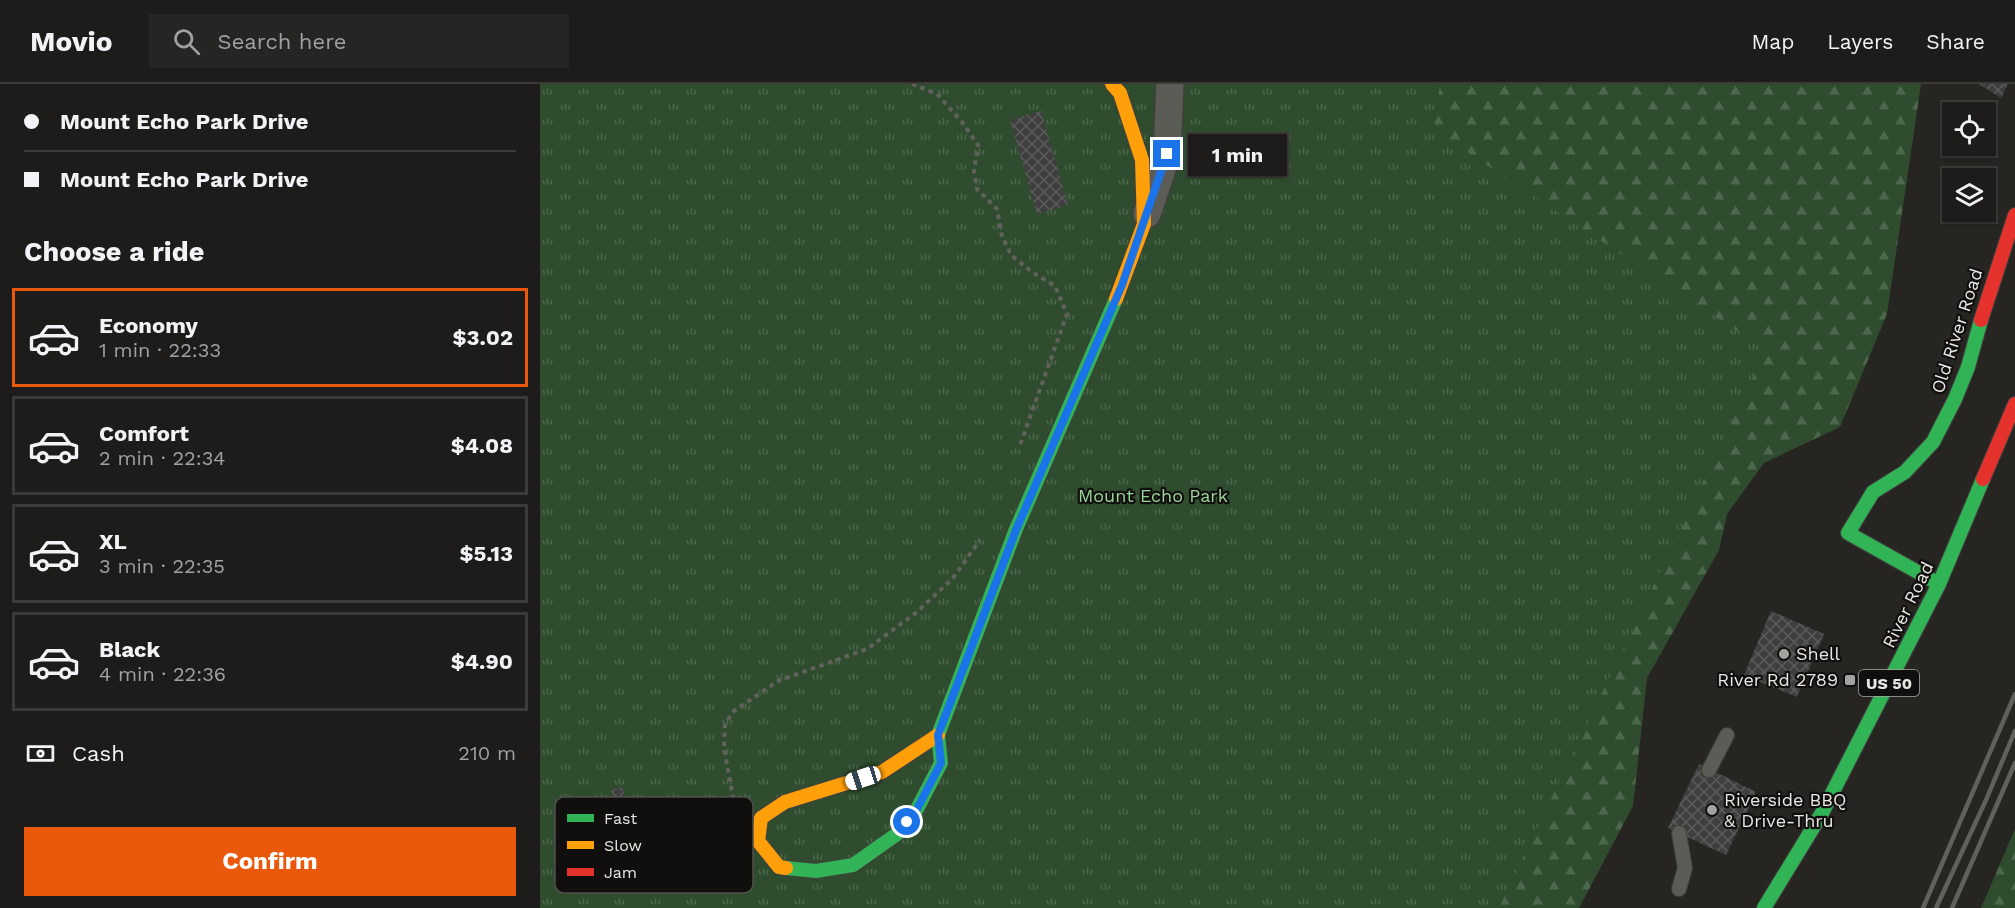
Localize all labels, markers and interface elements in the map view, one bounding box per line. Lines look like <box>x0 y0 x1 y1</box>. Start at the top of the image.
search box <box>149 14 569 68</box>
text: Movio <box>30 25 113 58</box>
icon: search <box>170 25 203 58</box>
text: Search here <box>218 29 347 54</box>
text: Map <box>1751 29 1794 54</box>
text: Layers <box>1827 29 1893 54</box>
text: Share <box>1926 29 1985 54</box>
map controls <box>1942 102 1996 222</box>
button: locate <box>1942 102 1996 156</box>
text: Mount Echo Park Drive <box>60 109 309 134</box>
callout: 1 min <box>1188 133 1287 175</box>
route end <box>1153 140 1180 167</box>
text: 1 min <box>1212 143 1263 167</box>
text: Mount Echo Park Drive <box>60 167 309 192</box>
button: layers <box>1942 168 1996 222</box>
text: Choose a ride <box>24 236 204 268</box>
street label: Old River Road <box>1926 266 1987 396</box>
icon: car <box>27 311 81 365</box>
text: Economy <box>99 313 198 338</box>
text: $3.02 <box>452 325 513 350</box>
text: 1 min · 22:33 <box>99 338 221 362</box>
icon: car <box>27 419 81 473</box>
text: Comfort <box>99 421 189 446</box>
text: $4.08 <box>451 433 513 458</box>
text: 2 min · 22:34 <box>99 446 226 470</box>
park label: Mount Echo Park <box>1078 485 1228 506</box>
icon: car <box>27 527 81 581</box>
text: XL <box>99 529 127 554</box>
text: $5.13 <box>459 541 513 566</box>
text: 3 min · 22:35 <box>99 554 225 578</box>
street label: River Road <box>1878 558 1937 651</box>
icon: car <box>27 635 81 689</box>
text: Black <box>99 637 160 662</box>
place label: Shell <box>1796 643 1841 664</box>
marker: Shell <box>1777 647 1791 661</box>
text: $4.90 <box>451 649 513 674</box>
text: 4 min · 22:36 <box>99 662 226 686</box>
place label: River Rd 2789 <box>1717 669 1838 690</box>
road number: US 50 <box>1859 670 1919 696</box>
marker: River Rd 2789 <box>1843 673 1857 687</box>
icon: cash <box>24 737 57 770</box>
text: Cash <box>72 741 125 766</box>
text: 210 m <box>458 741 516 765</box>
car <box>843 764 883 792</box>
place label: Riverside BBQ & Drive-Thru <box>1724 789 1846 831</box>
legend <box>555 797 753 893</box>
marker: Riverside BBQ & Drive-Thru <box>1705 803 1719 817</box>
route start <box>893 808 920 835</box>
text: Fast <box>604 809 637 828</box>
button: Confirm <box>24 827 516 896</box>
text: Slow <box>604 836 642 855</box>
text: Jam <box>604 863 637 882</box>

